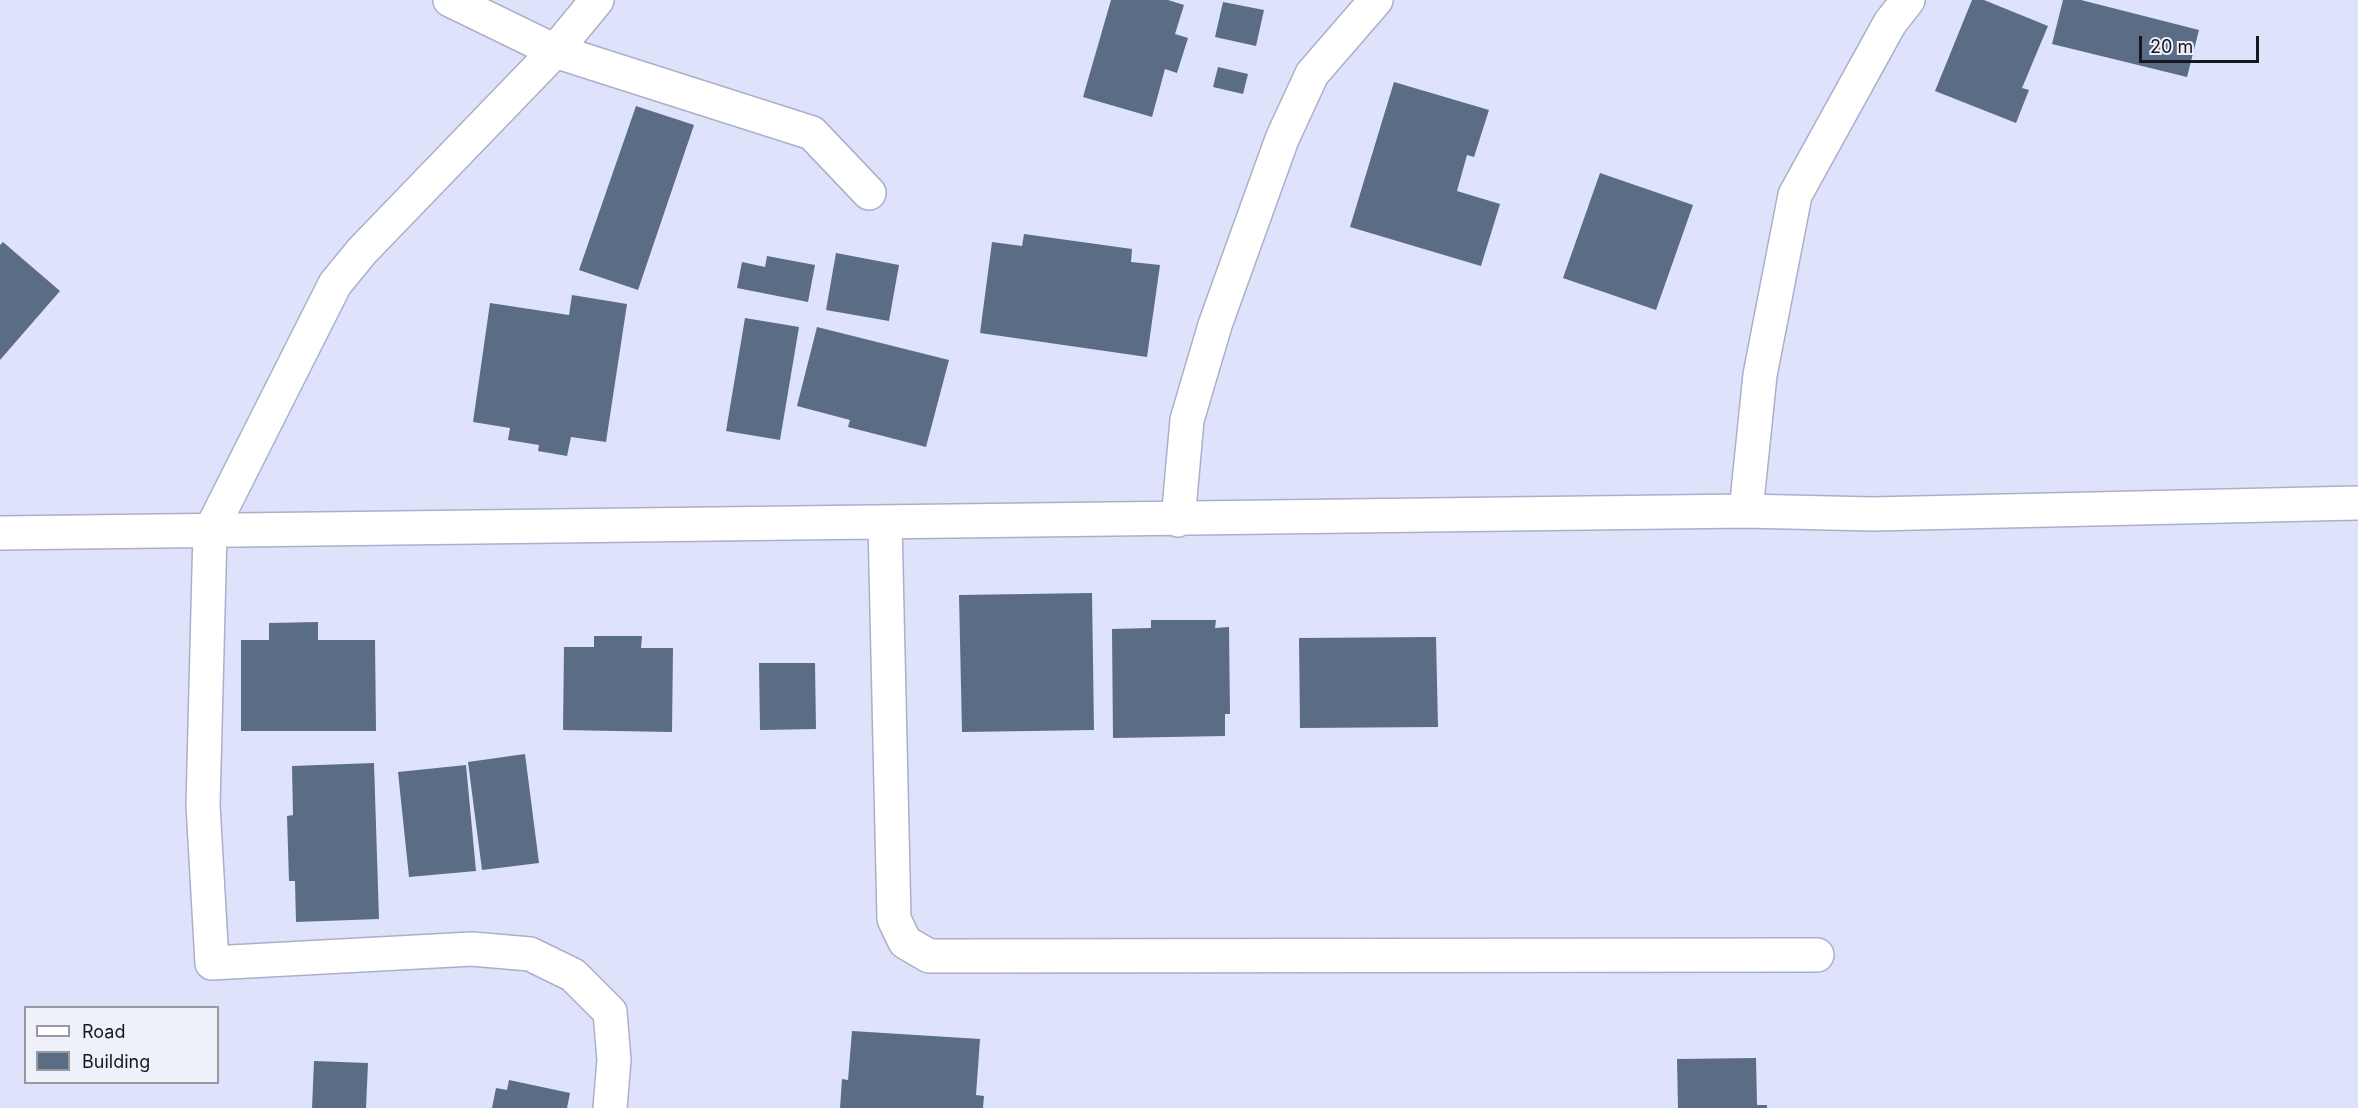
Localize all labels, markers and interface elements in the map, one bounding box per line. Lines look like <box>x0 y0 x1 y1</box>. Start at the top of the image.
scale bar <box>2142 24 2262 62</box>
text: 20 m <box>2150 36 2193 57</box>
legend <box>24 1006 219 1084</box>
text: Road <box>82 1021 125 1042</box>
text: Building <box>82 1051 150 1072</box>

